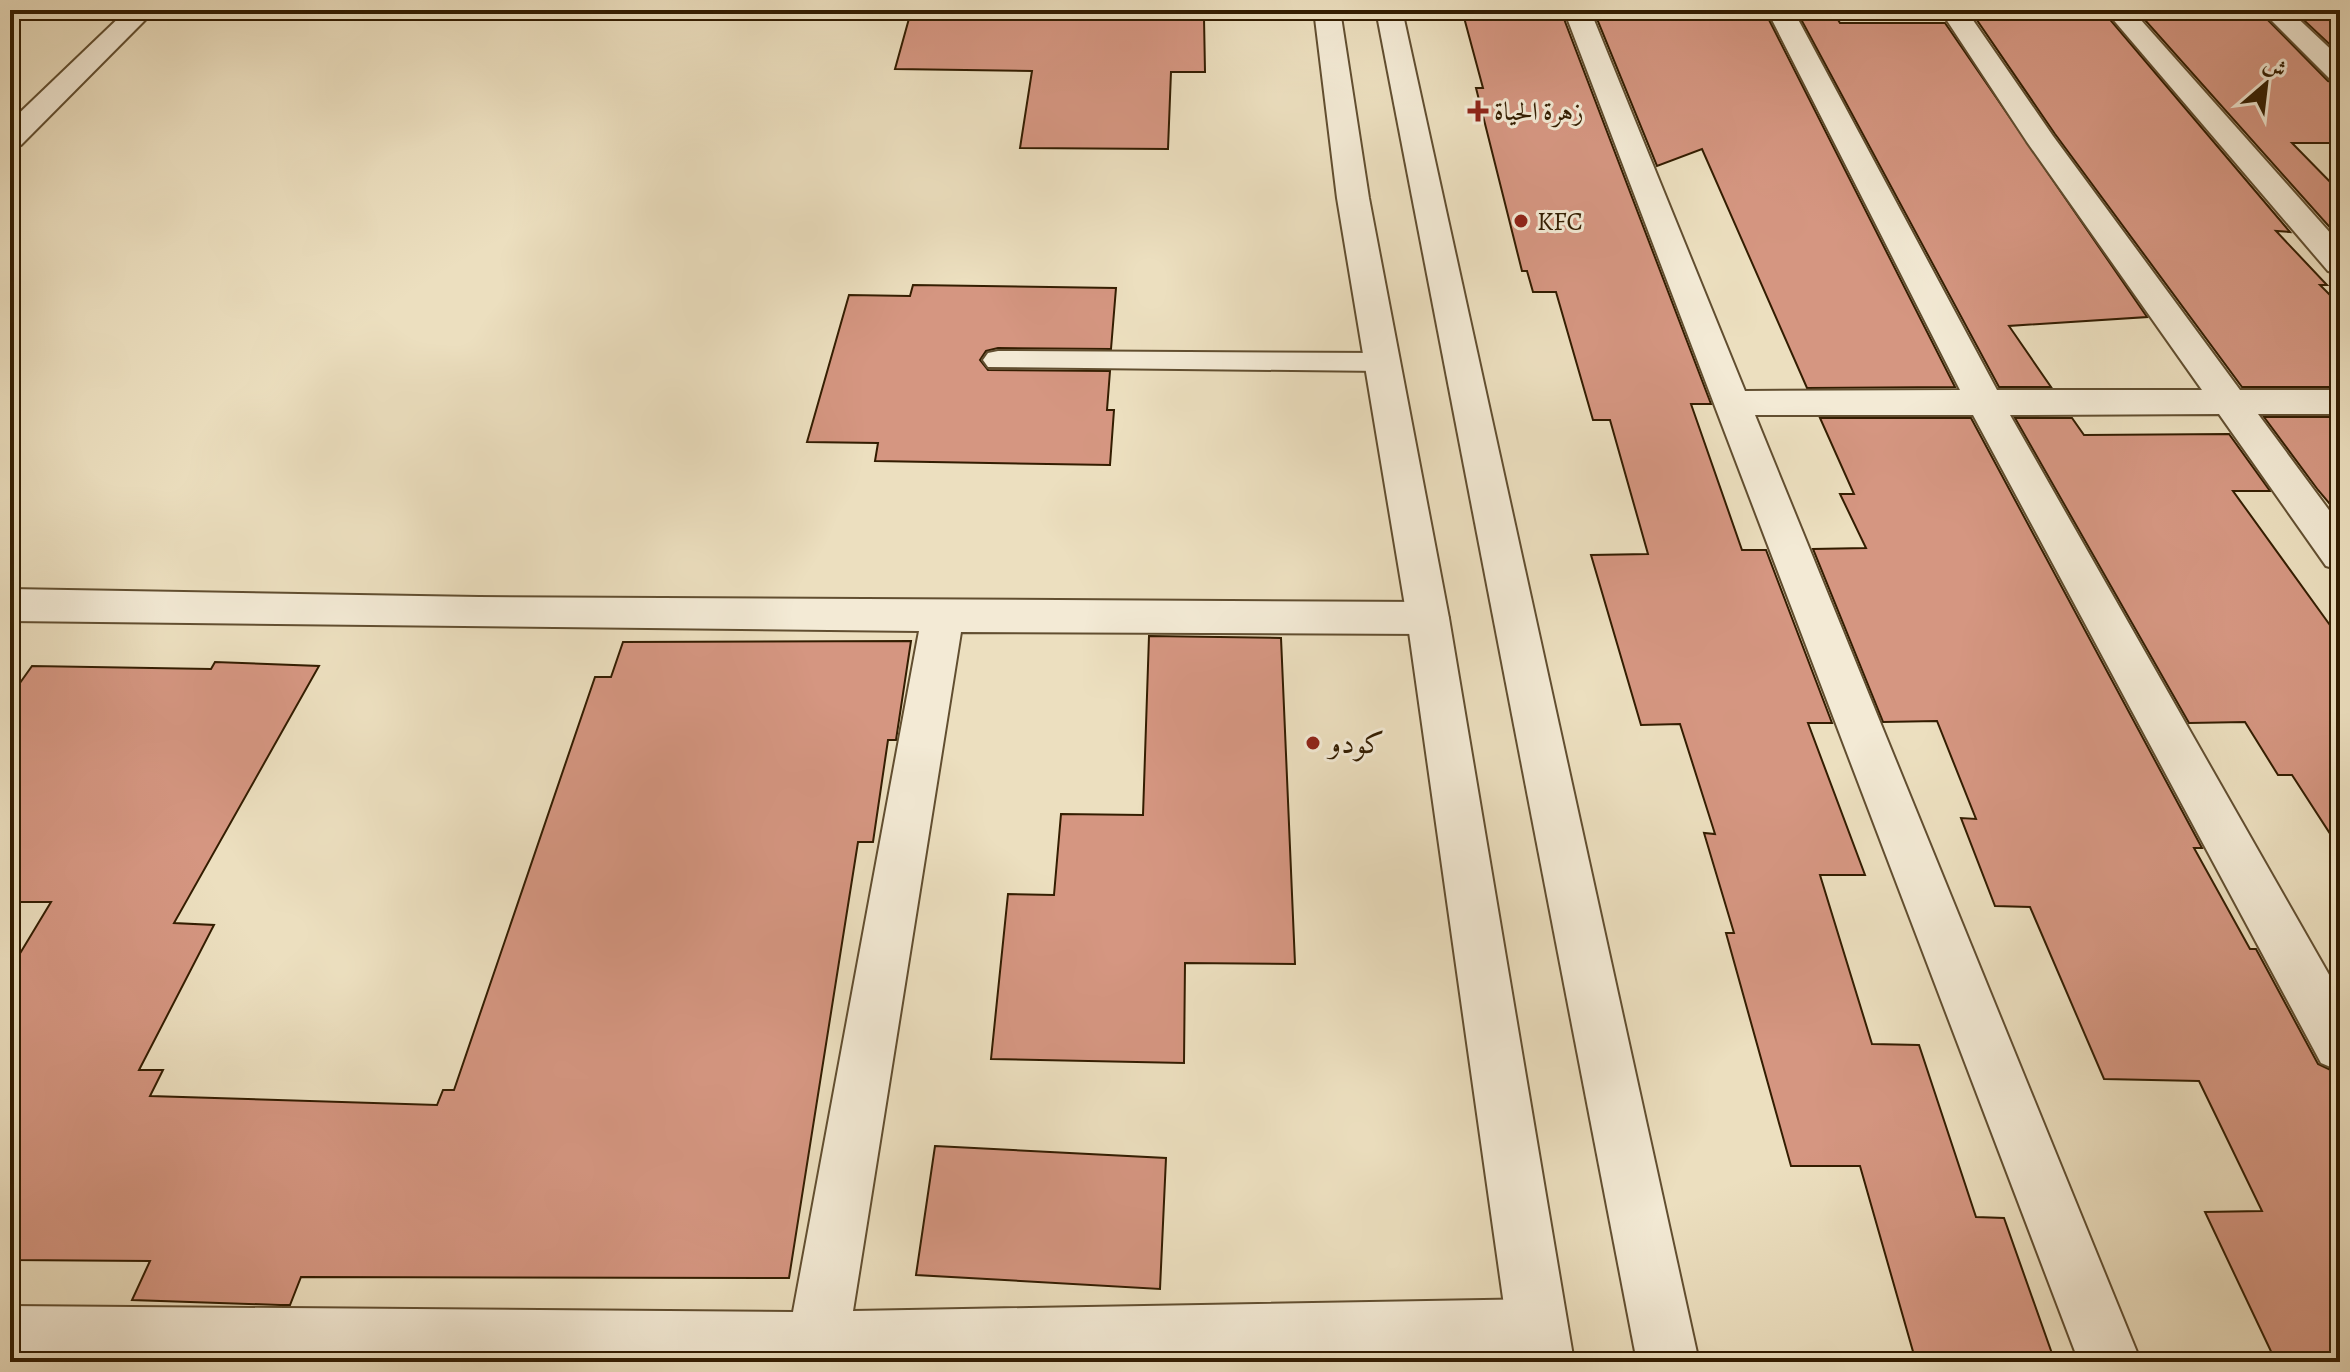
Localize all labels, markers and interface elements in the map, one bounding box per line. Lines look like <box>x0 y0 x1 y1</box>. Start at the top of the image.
north arrow <box>2226 44 2306 124</box>
text: ش <box>2258 49 2292 86</box>
place label: زهرة الحياة <box>1494 94 1584 129</box>
marker: زهرة الحياة <box>1469 102 1487 120</box>
place label: KFC <box>1537 204 1583 239</box>
marker: KFC <box>1512 212 1530 230</box>
place label: كودو <box>1326 723 1385 763</box>
marker: كودو <box>1304 734 1322 752</box>

